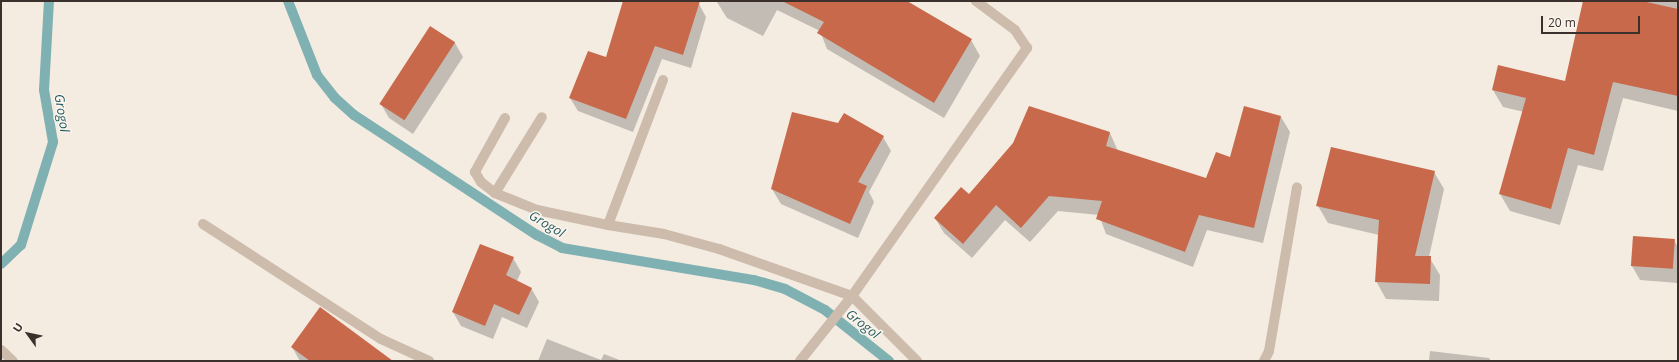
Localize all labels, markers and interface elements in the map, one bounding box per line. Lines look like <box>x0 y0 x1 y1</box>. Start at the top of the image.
scale bar <box>1543 8 1642 34</box>
text: 20 m <box>1548 14 1576 31</box>
water label: Grogol <box>51 93 73 133</box>
water label: Grogol <box>526 207 568 241</box>
water label: Grogol <box>843 306 883 342</box>
north arrow <box>8 314 48 354</box>
text: U <box>9 320 26 335</box>

